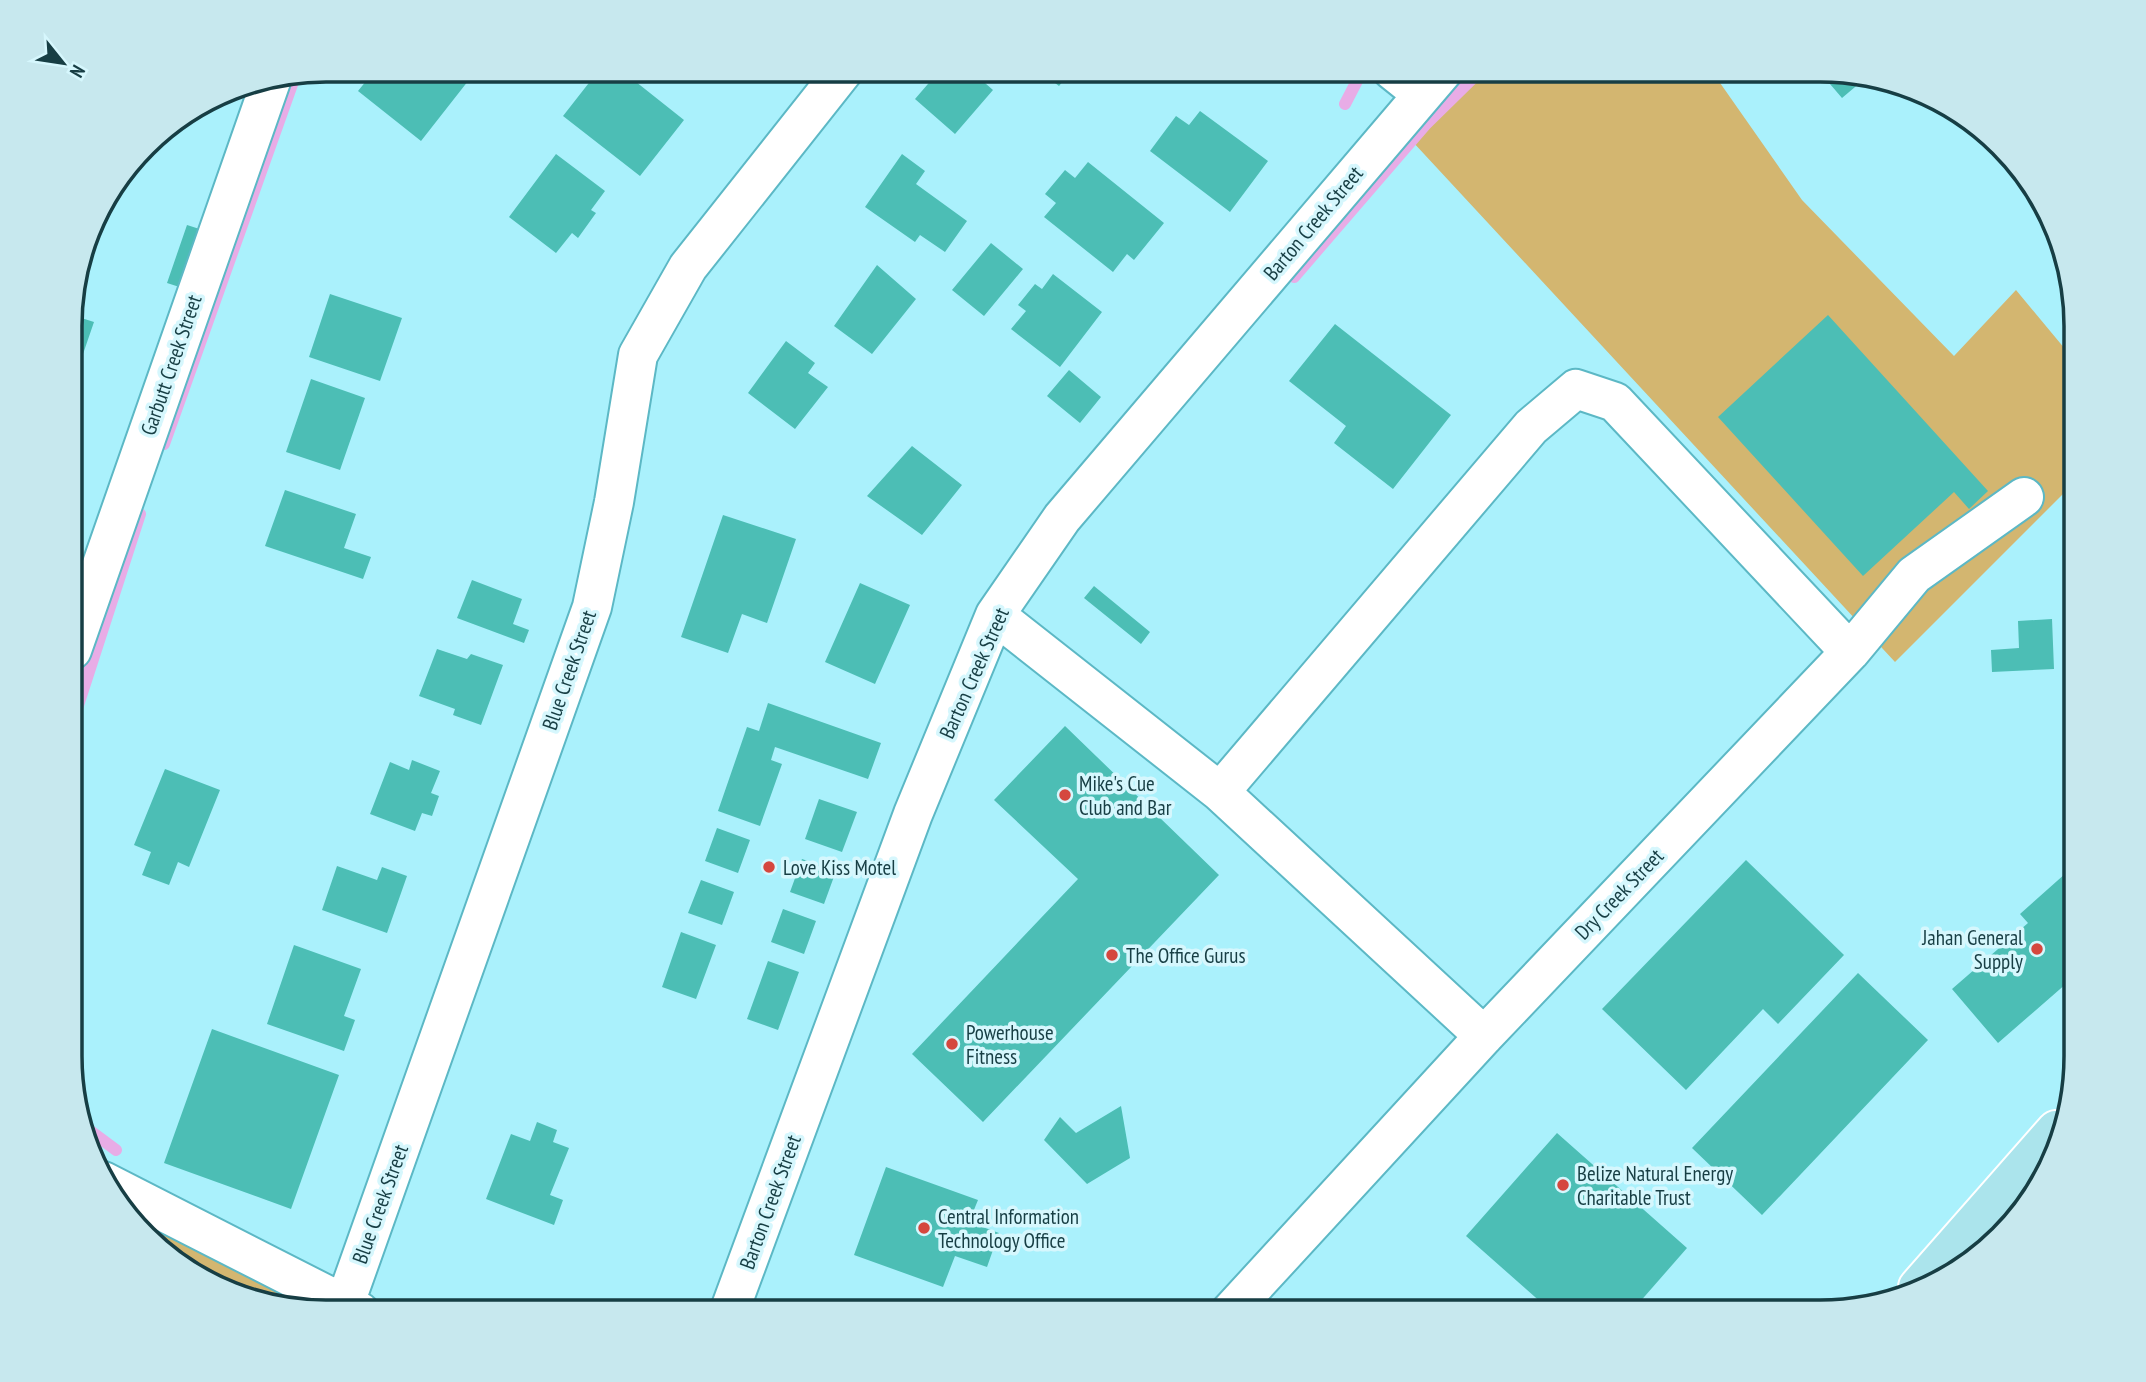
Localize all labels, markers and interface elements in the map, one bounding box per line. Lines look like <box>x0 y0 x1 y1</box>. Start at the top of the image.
north arrow <box>28 28 98 98</box>
text: N <box>65 61 91 82</box>
street label: Barton Creek Street <box>1257 160 1369 286</box>
street label: Garbutt Creek Street <box>134 291 208 439</box>
street label: Barton Creek Street <box>933 603 1015 743</box>
street label: Blue Creek Street <box>536 606 602 733</box>
place label: Mike's Cue Club and Bar <box>1079 770 1172 821</box>
marker: Mike's Cue Club and Bar <box>1057 787 1073 803</box>
street label: Dry Creek Street <box>1569 843 1669 945</box>
place label: Love Kiss Motel <box>783 854 896 881</box>
marker: Love Kiss Motel <box>761 859 777 875</box>
place label: Jahan General Supply <box>1921 924 2023 975</box>
marker: Jahan General Supply <box>2029 941 2045 957</box>
place label: The Office Gurus <box>1126 942 1246 969</box>
marker: The Office Gurus <box>1104 947 1120 963</box>
place label: Powerhouse Fitness <box>966 1019 1054 1070</box>
marker: Powerhouse Fitness <box>944 1036 960 1052</box>
street label: Barton Creek Street <box>733 1131 807 1273</box>
street label: Blue Creek Street <box>346 1141 414 1267</box>
place label: Belize Natural Energy Charitable Trust <box>1577 1160 1733 1211</box>
marker: Belize Natural Energy Charitable Trust <box>1555 1177 1571 1193</box>
place label: Central Information Technology Office <box>938 1203 1079 1254</box>
marker: Central Information Technology Office <box>916 1220 932 1236</box>

